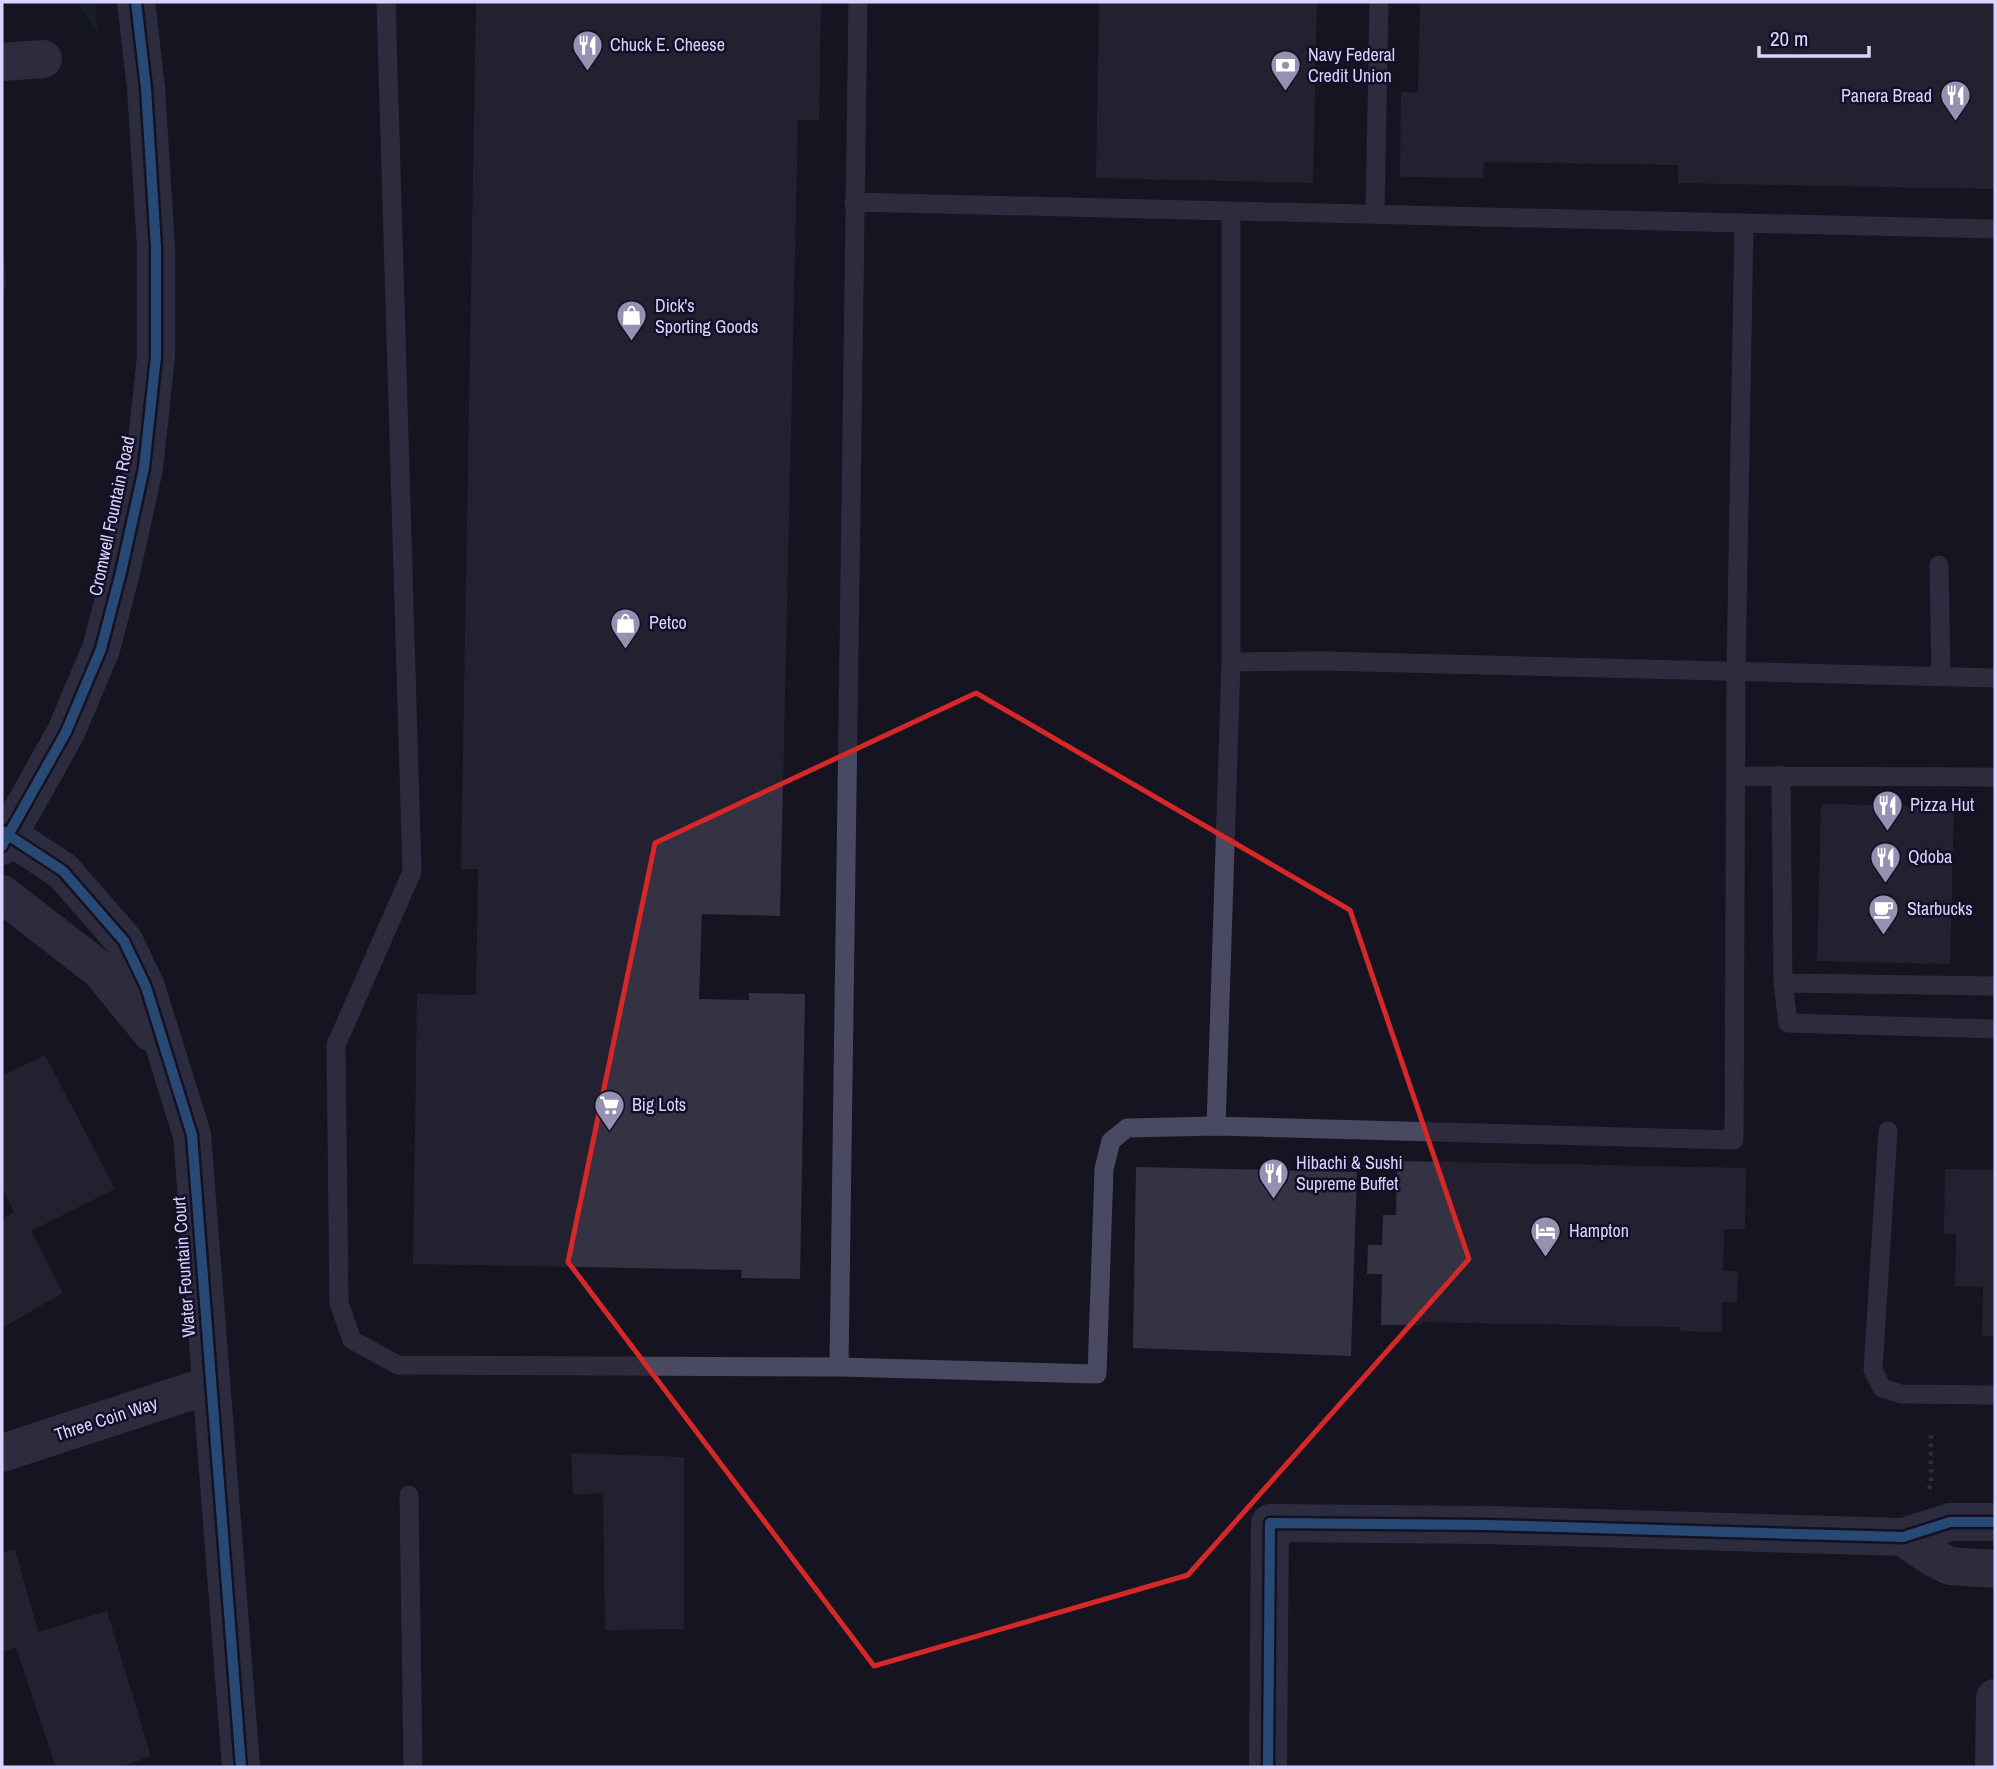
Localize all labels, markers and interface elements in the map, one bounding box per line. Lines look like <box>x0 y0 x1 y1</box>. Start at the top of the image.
scale bar <box>1759 14 1869 58</box>
text: 20 m <box>1770 24 1808 53</box>
restaurant icon: Chuck E. Cheese <box>570 28 604 72</box>
place label: Chuck E. Cheese <box>610 32 725 57</box>
place label: Navy Federal Credit Union <box>1308 42 1395 88</box>
bank icon: Navy Federal Credit Union <box>1268 48 1302 92</box>
restaurant icon: Panera Bread <box>1938 79 1972 123</box>
place label: Panera Bread <box>1841 83 1932 108</box>
place label: Dick's Sporting Goods <box>655 293 758 339</box>
shop icon: Dick's Sporting Goods <box>615 299 649 343</box>
street label: Cromwell Fountain Road <box>82 434 141 598</box>
shop icon: Petco <box>609 606 643 650</box>
place label: Petco <box>649 610 687 635</box>
restaurant icon: Pizza Hut <box>1870 788 1904 832</box>
place label: Pizza Hut <box>1910 792 1974 817</box>
restaurant icon: Qdoba <box>1868 840 1902 884</box>
place label: Qdoba <box>1908 844 1952 869</box>
cafe icon: Starbucks <box>1867 892 1901 936</box>
place label: Starbucks <box>1907 896 1973 921</box>
supermarket icon: Big Lots <box>592 1088 626 1132</box>
place label: Big Lots <box>632 1092 686 1117</box>
place label: Hibachi & Sushi Supreme Buffet <box>1296 1150 1403 1196</box>
restaurant icon: Hibachi & Sushi Supreme Buffet <box>1256 1156 1290 1200</box>
street label: Water Fountain Court <box>166 1196 201 1338</box>
hotel icon: Hampton <box>1529 1214 1563 1258</box>
place label: Hampton <box>1569 1218 1629 1243</box>
street label: Three Coin Way <box>51 1390 161 1447</box>

